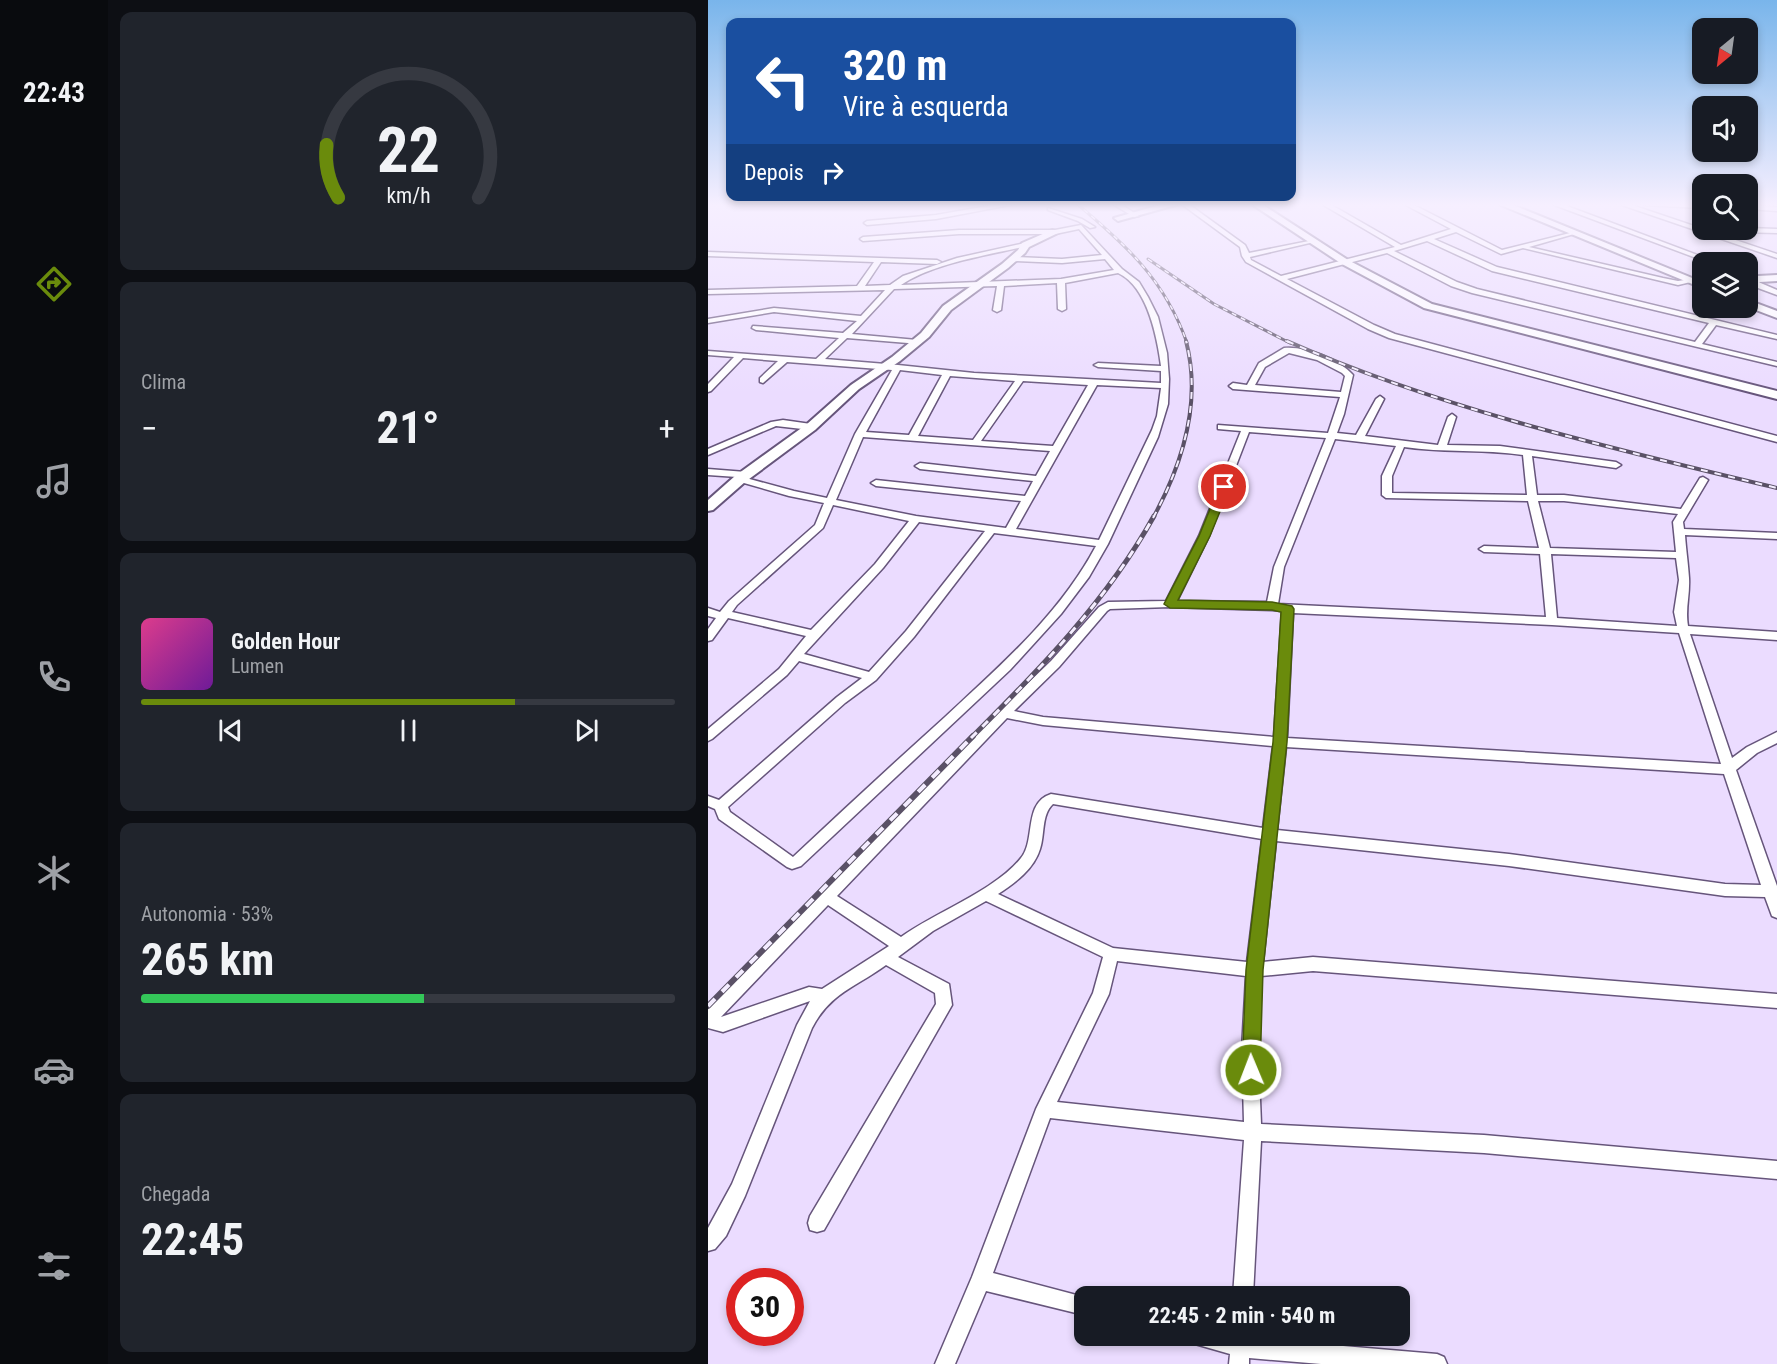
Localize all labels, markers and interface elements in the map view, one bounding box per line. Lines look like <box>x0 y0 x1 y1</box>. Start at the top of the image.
north arrow <box>1692 18 1758 84</box>
map controls <box>1692 18 1758 318</box>
text: 320 m <box>843 41 948 90</box>
icon: left <box>744 42 822 120</box>
text: 22:43 <box>23 77 85 109</box>
text: Vire à esquerda <box>843 91 1009 123</box>
button: sound <box>1692 96 1758 162</box>
text: 22 <box>376 114 440 187</box>
icon: right <box>816 156 849 189</box>
text: Depois <box>744 160 804 185</box>
button: search <box>1692 174 1758 240</box>
text: km/h <box>386 184 430 209</box>
button: layers <box>1692 252 1758 318</box>
icon: directions <box>33 263 75 305</box>
text: Clima <box>141 370 186 394</box>
text: 21° <box>377 401 440 454</box>
text: − <box>141 409 158 448</box>
text: + <box>659 409 675 448</box>
icon: music <box>33 460 75 502</box>
pin <box>1198 461 1249 512</box>
icon: arrive <box>1207 470 1240 503</box>
text: Golden Hour <box>231 629 340 654</box>
text: Lumen <box>231 654 284 678</box>
icon: phone <box>33 656 75 698</box>
icon: previous <box>214 714 247 747</box>
icon: pause <box>392 714 425 747</box>
icon: next <box>570 714 603 747</box>
icon: climate <box>33 852 75 894</box>
text: Autonomia · 53% <box>141 902 273 926</box>
text: 265 km <box>141 933 274 986</box>
position arrow <box>1219 1038 1283 1102</box>
icon: car <box>33 1049 75 1091</box>
text: Chegada <box>141 1182 210 1206</box>
text: 22:45 <box>141 1213 244 1266</box>
icon: filters <box>33 1245 75 1287</box>
speed limit sign: 30 <box>726 1268 804 1346</box>
text: 22:45 · 2 min · 540 m <box>1149 1303 1335 1328</box>

